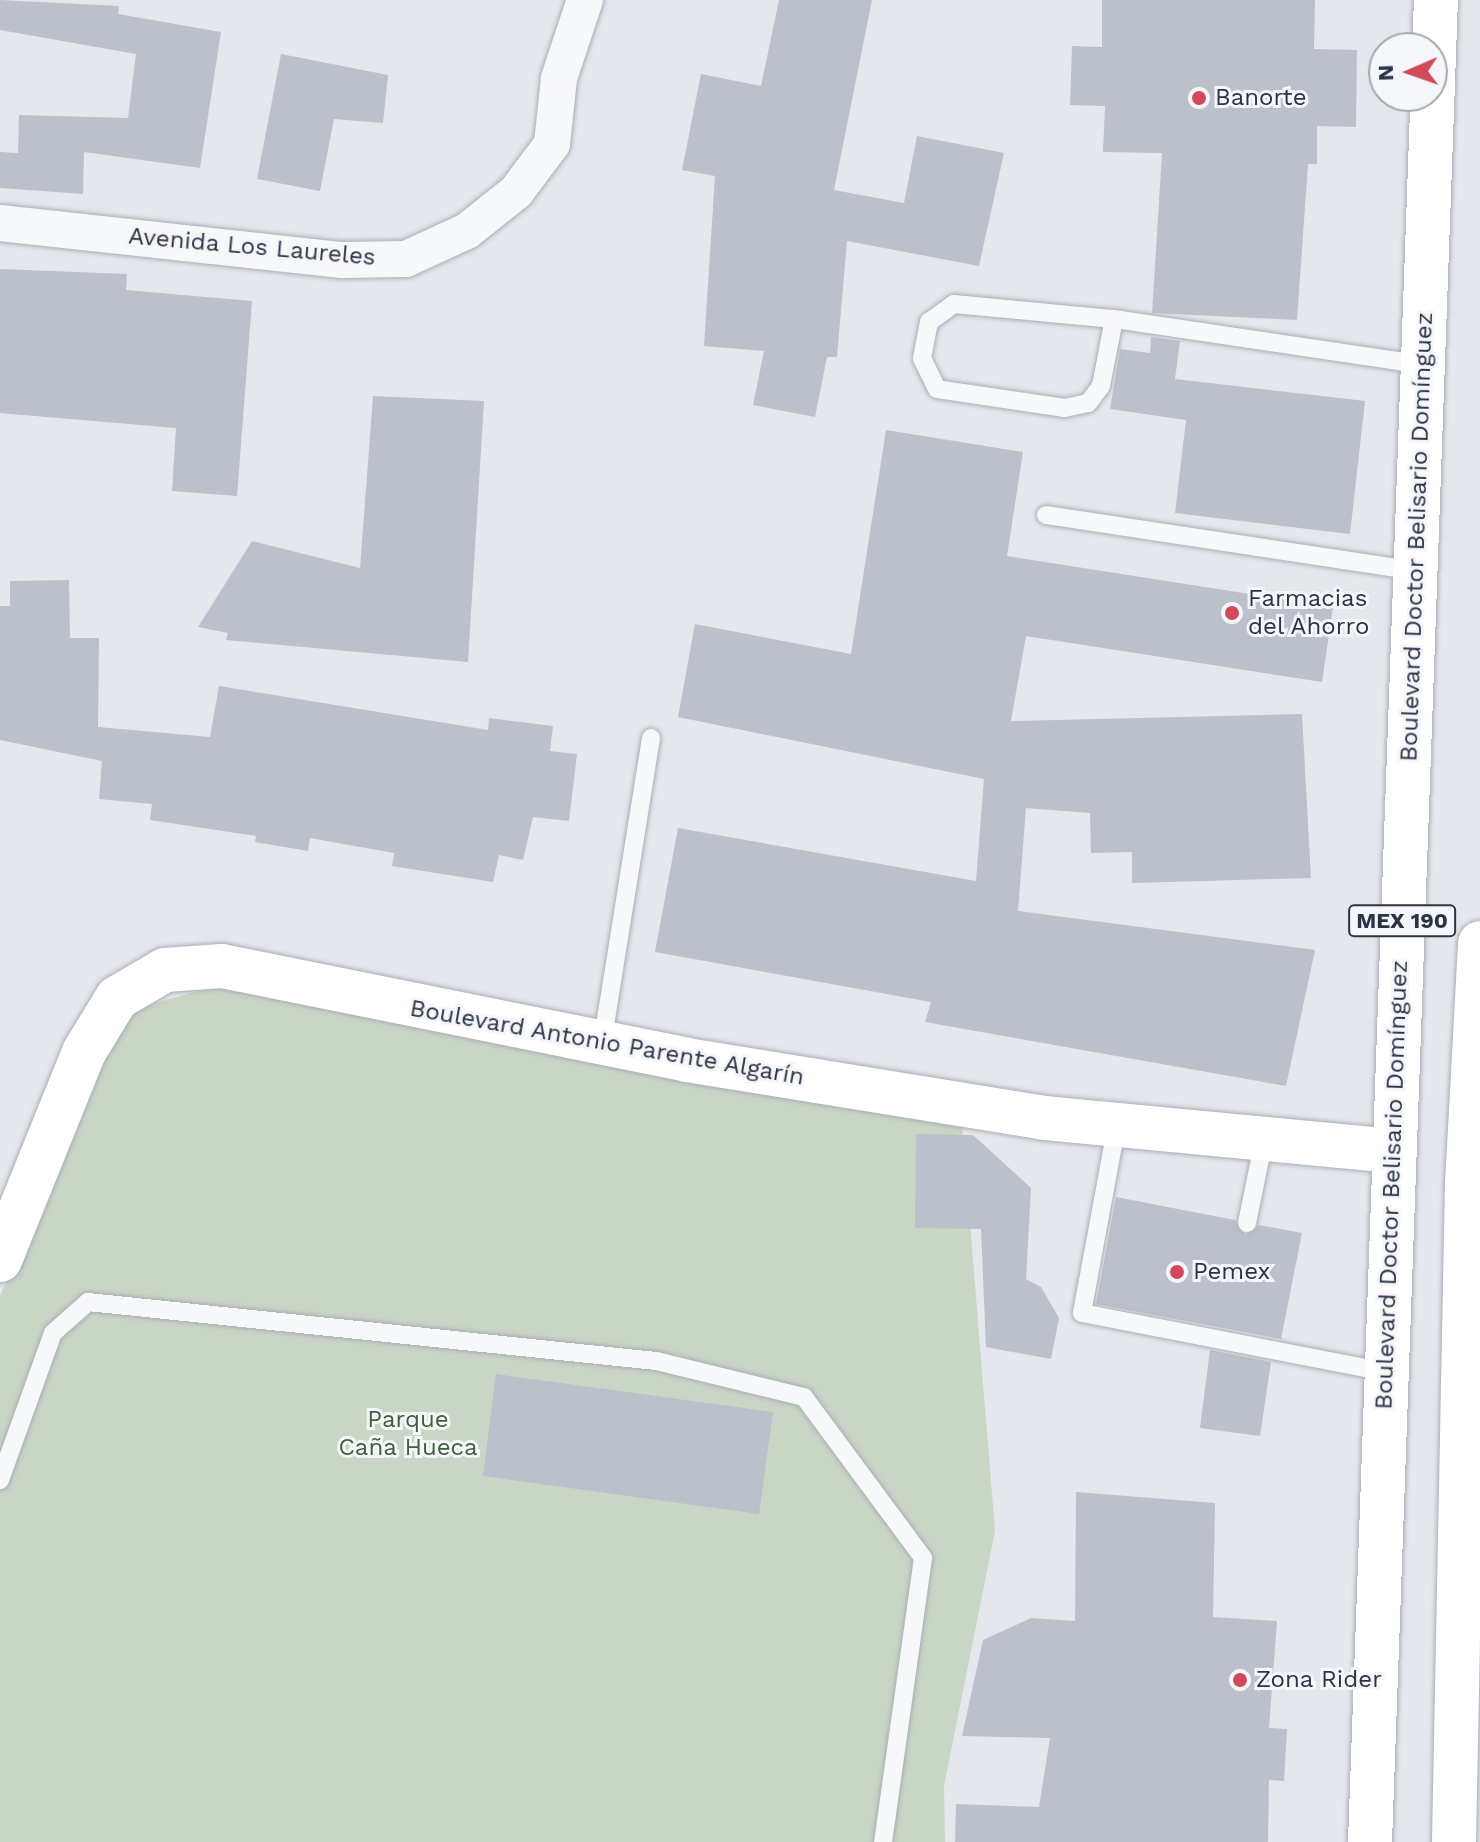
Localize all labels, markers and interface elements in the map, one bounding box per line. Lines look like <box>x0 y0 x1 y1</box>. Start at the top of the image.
north arrow <box>1368 32 1448 112</box>
text: N <box>1373 64 1398 81</box>
place label: Banorte <box>1215 84 1306 112</box>
marker: Banorte <box>1190 89 1208 107</box>
street label: Avenida Los Laureles <box>127 222 377 272</box>
street label: Boulevard Doctor Belisario Domínguez <box>1395 312 1439 762</box>
place label: Farmacias del Ahorro <box>1248 585 1371 641</box>
marker: Farmacias del Ahorro <box>1223 604 1241 622</box>
road number: MEX 190 <box>1348 903 1456 939</box>
street label: Boulevard Doctor Belisario Domínguez <box>1370 960 1414 1410</box>
street label: Boulevard Antonio Parente Algarín <box>407 994 807 1092</box>
place label: Pemex <box>1193 1258 1270 1286</box>
marker: Pemex <box>1168 1263 1186 1281</box>
park label: Parque Caña Hueca <box>338 1406 478 1462</box>
place label: Zona Rider <box>1256 1666 1382 1694</box>
marker: Zona Rider <box>1231 1671 1249 1689</box>

